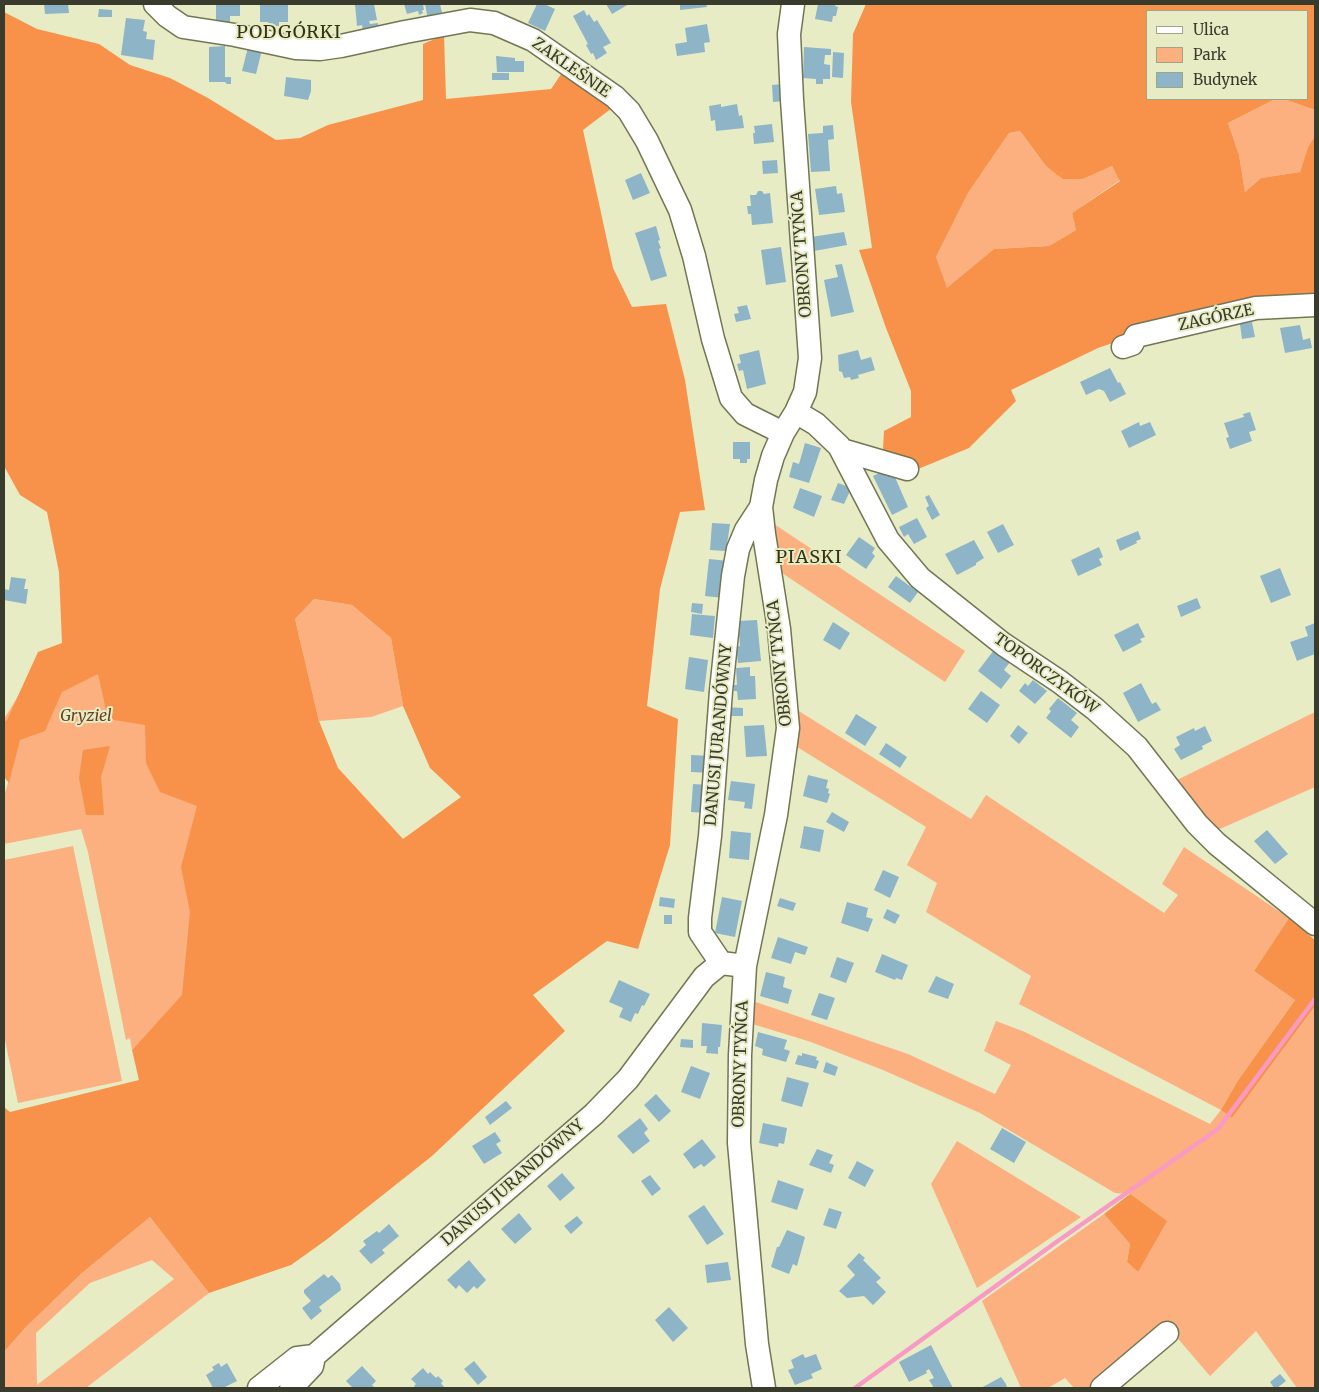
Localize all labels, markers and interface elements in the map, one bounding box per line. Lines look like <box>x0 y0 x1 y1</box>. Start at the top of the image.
legend <box>1146 10 1309 100</box>
text: Ulica <box>1193 20 1229 39</box>
district label: PODGÓRKI <box>235 22 343 44</box>
street label: ZAKLEŚNIE <box>528 34 614 102</box>
text: Park <box>1193 45 1226 64</box>
text: Budynek <box>1193 70 1257 89</box>
street label: OBRONY TYŃCA <box>788 190 816 318</box>
street label: ZAGÓRZE <box>1177 301 1255 335</box>
district label: PIASKI <box>775 547 843 569</box>
street label: OBRONY TYŃCA <box>764 599 796 727</box>
street label: TOPORCZYKÓW <box>990 630 1102 718</box>
street label: DANUSI JURANDÓWNY <box>701 643 737 827</box>
park label: Gryziel <box>60 706 112 726</box>
street label: OBRONY TYŃCA <box>729 1000 753 1128</box>
street label: DANUSI JURANDÓWNY <box>438 1116 588 1250</box>

